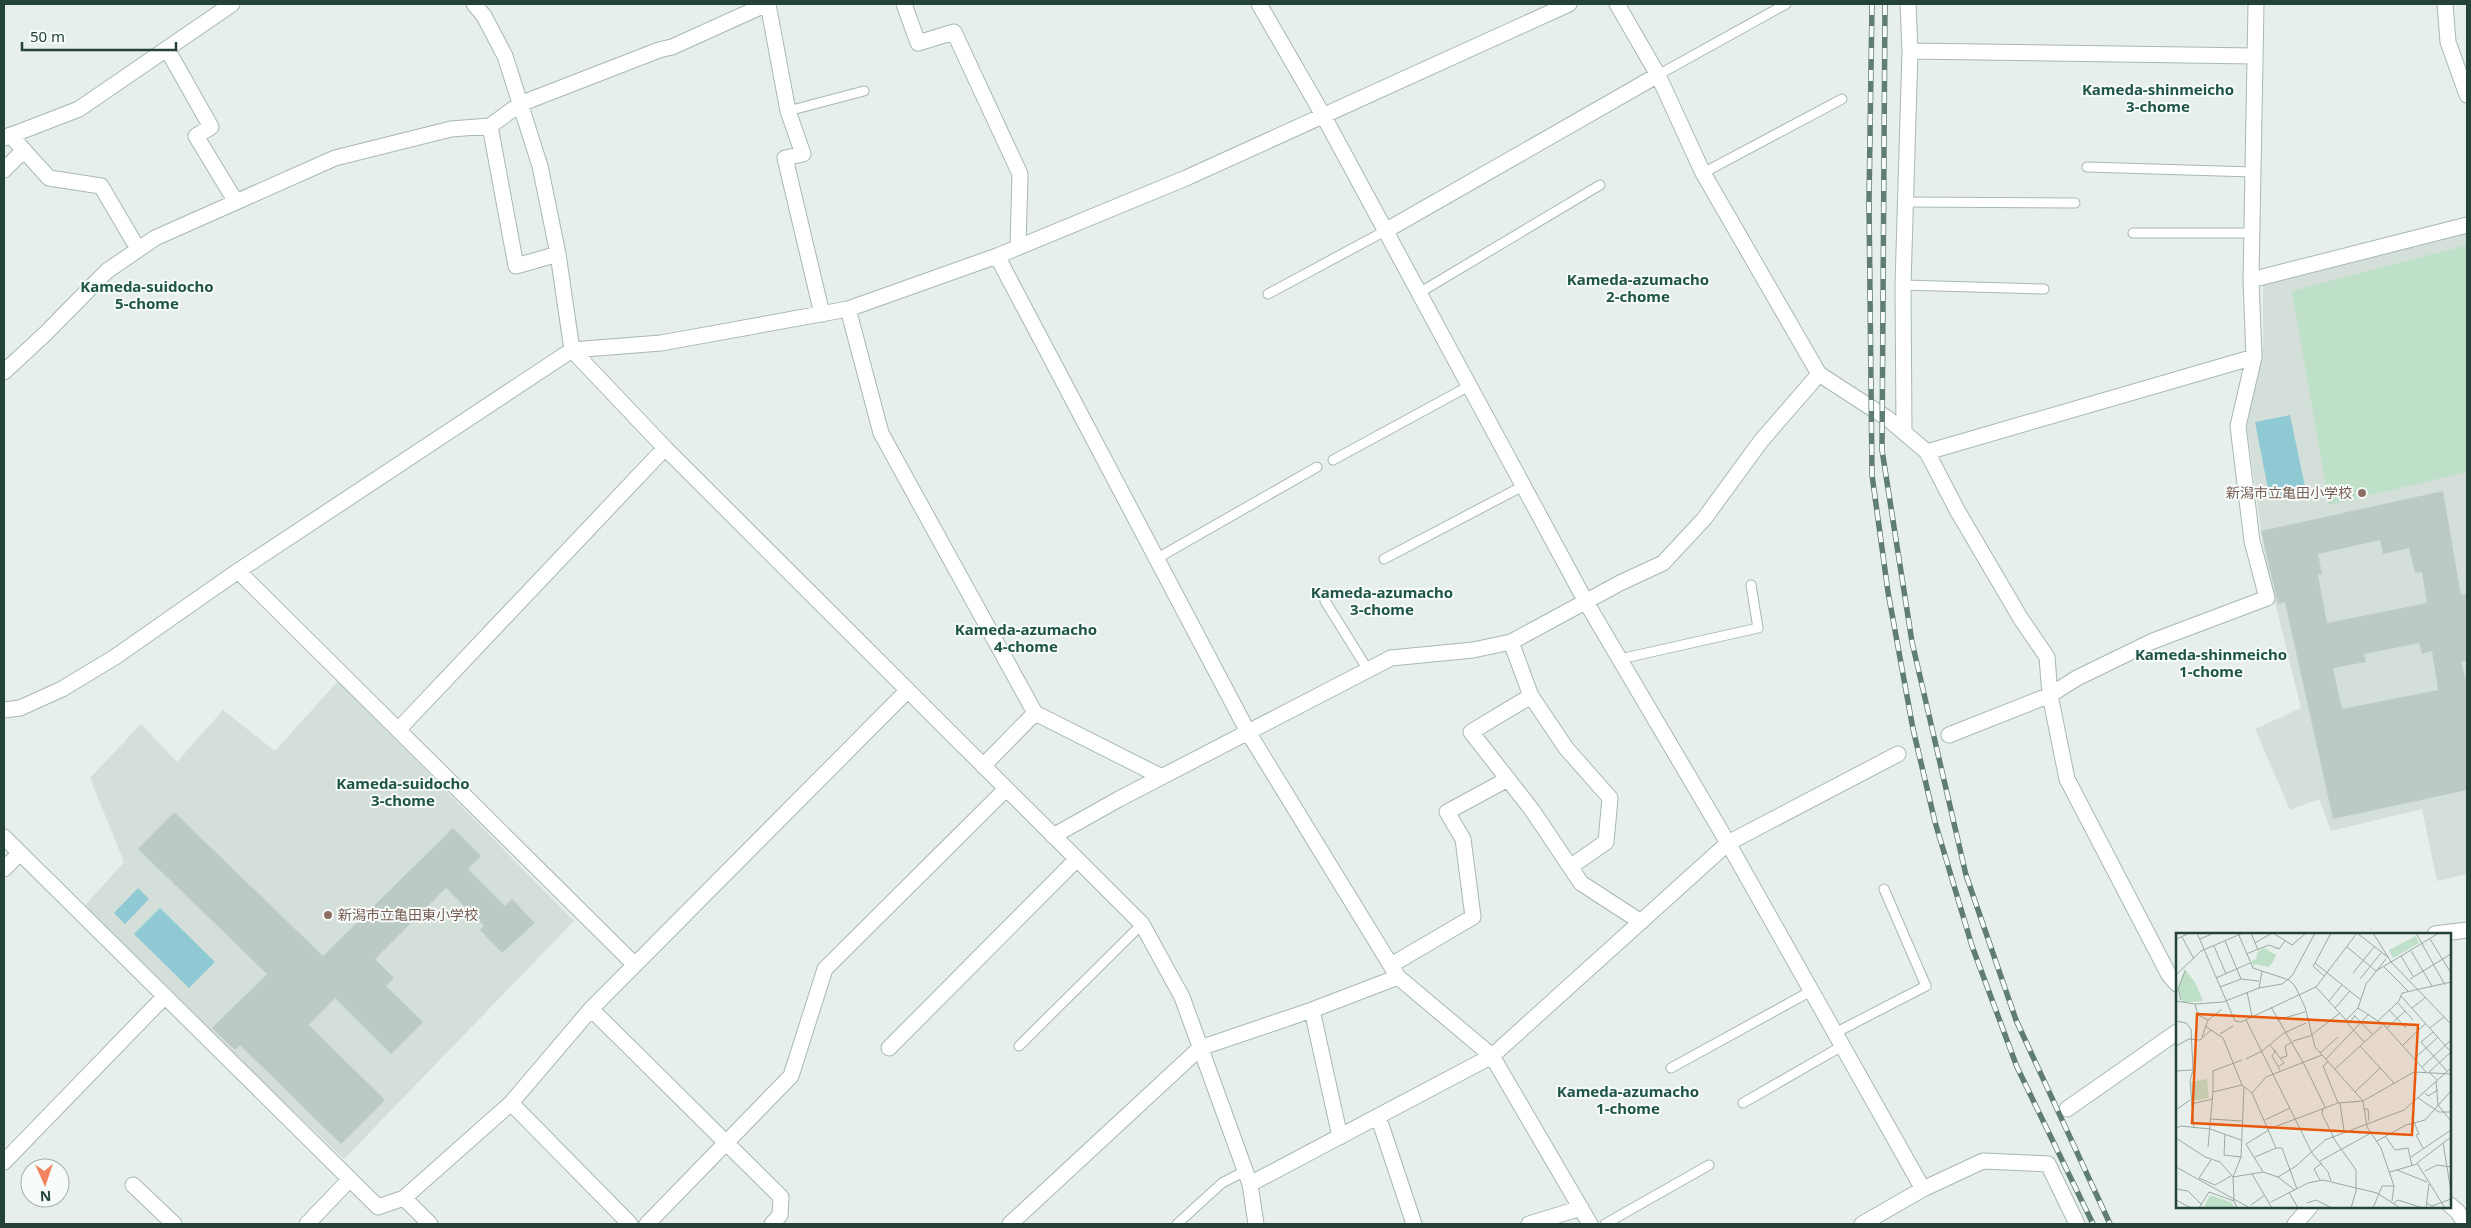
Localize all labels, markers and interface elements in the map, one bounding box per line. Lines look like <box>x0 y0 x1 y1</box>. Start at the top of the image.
scale bar <box>22 20 176 52</box>
text: 50 m <box>30 26 65 46</box>
district label: Kameda-shinmeicho 3-chome <box>2082 79 2234 116</box>
district label: Kameda-azumacho 2-chome <box>1567 269 1709 306</box>
district label: Kameda-suidocho 5-chome <box>80 276 214 313</box>
place label: 新潟市立亀田小学校 <box>2226 483 2352 502</box>
marker: 新潟市立亀田小学校 <box>2356 487 2368 499</box>
district label: Kameda-azumacho 3-chome <box>1311 582 1453 619</box>
district label: Kameda-azumacho 4-chome <box>955 619 1097 656</box>
district label: Kameda-shinmeicho 1-chome <box>2135 644 2287 681</box>
district label: Kameda-suidocho 3-chome <box>336 773 470 810</box>
place label: 新潟市立亀田東小学校 <box>338 905 478 924</box>
marker: 新潟市立亀田東小学校 <box>322 909 334 921</box>
inset map <box>2176 933 2451 1208</box>
district label: Kameda-azumacho 1-chome <box>1557 1081 1699 1118</box>
north arrow <box>20 1158 70 1208</box>
text: N <box>40 1187 52 1206</box>

